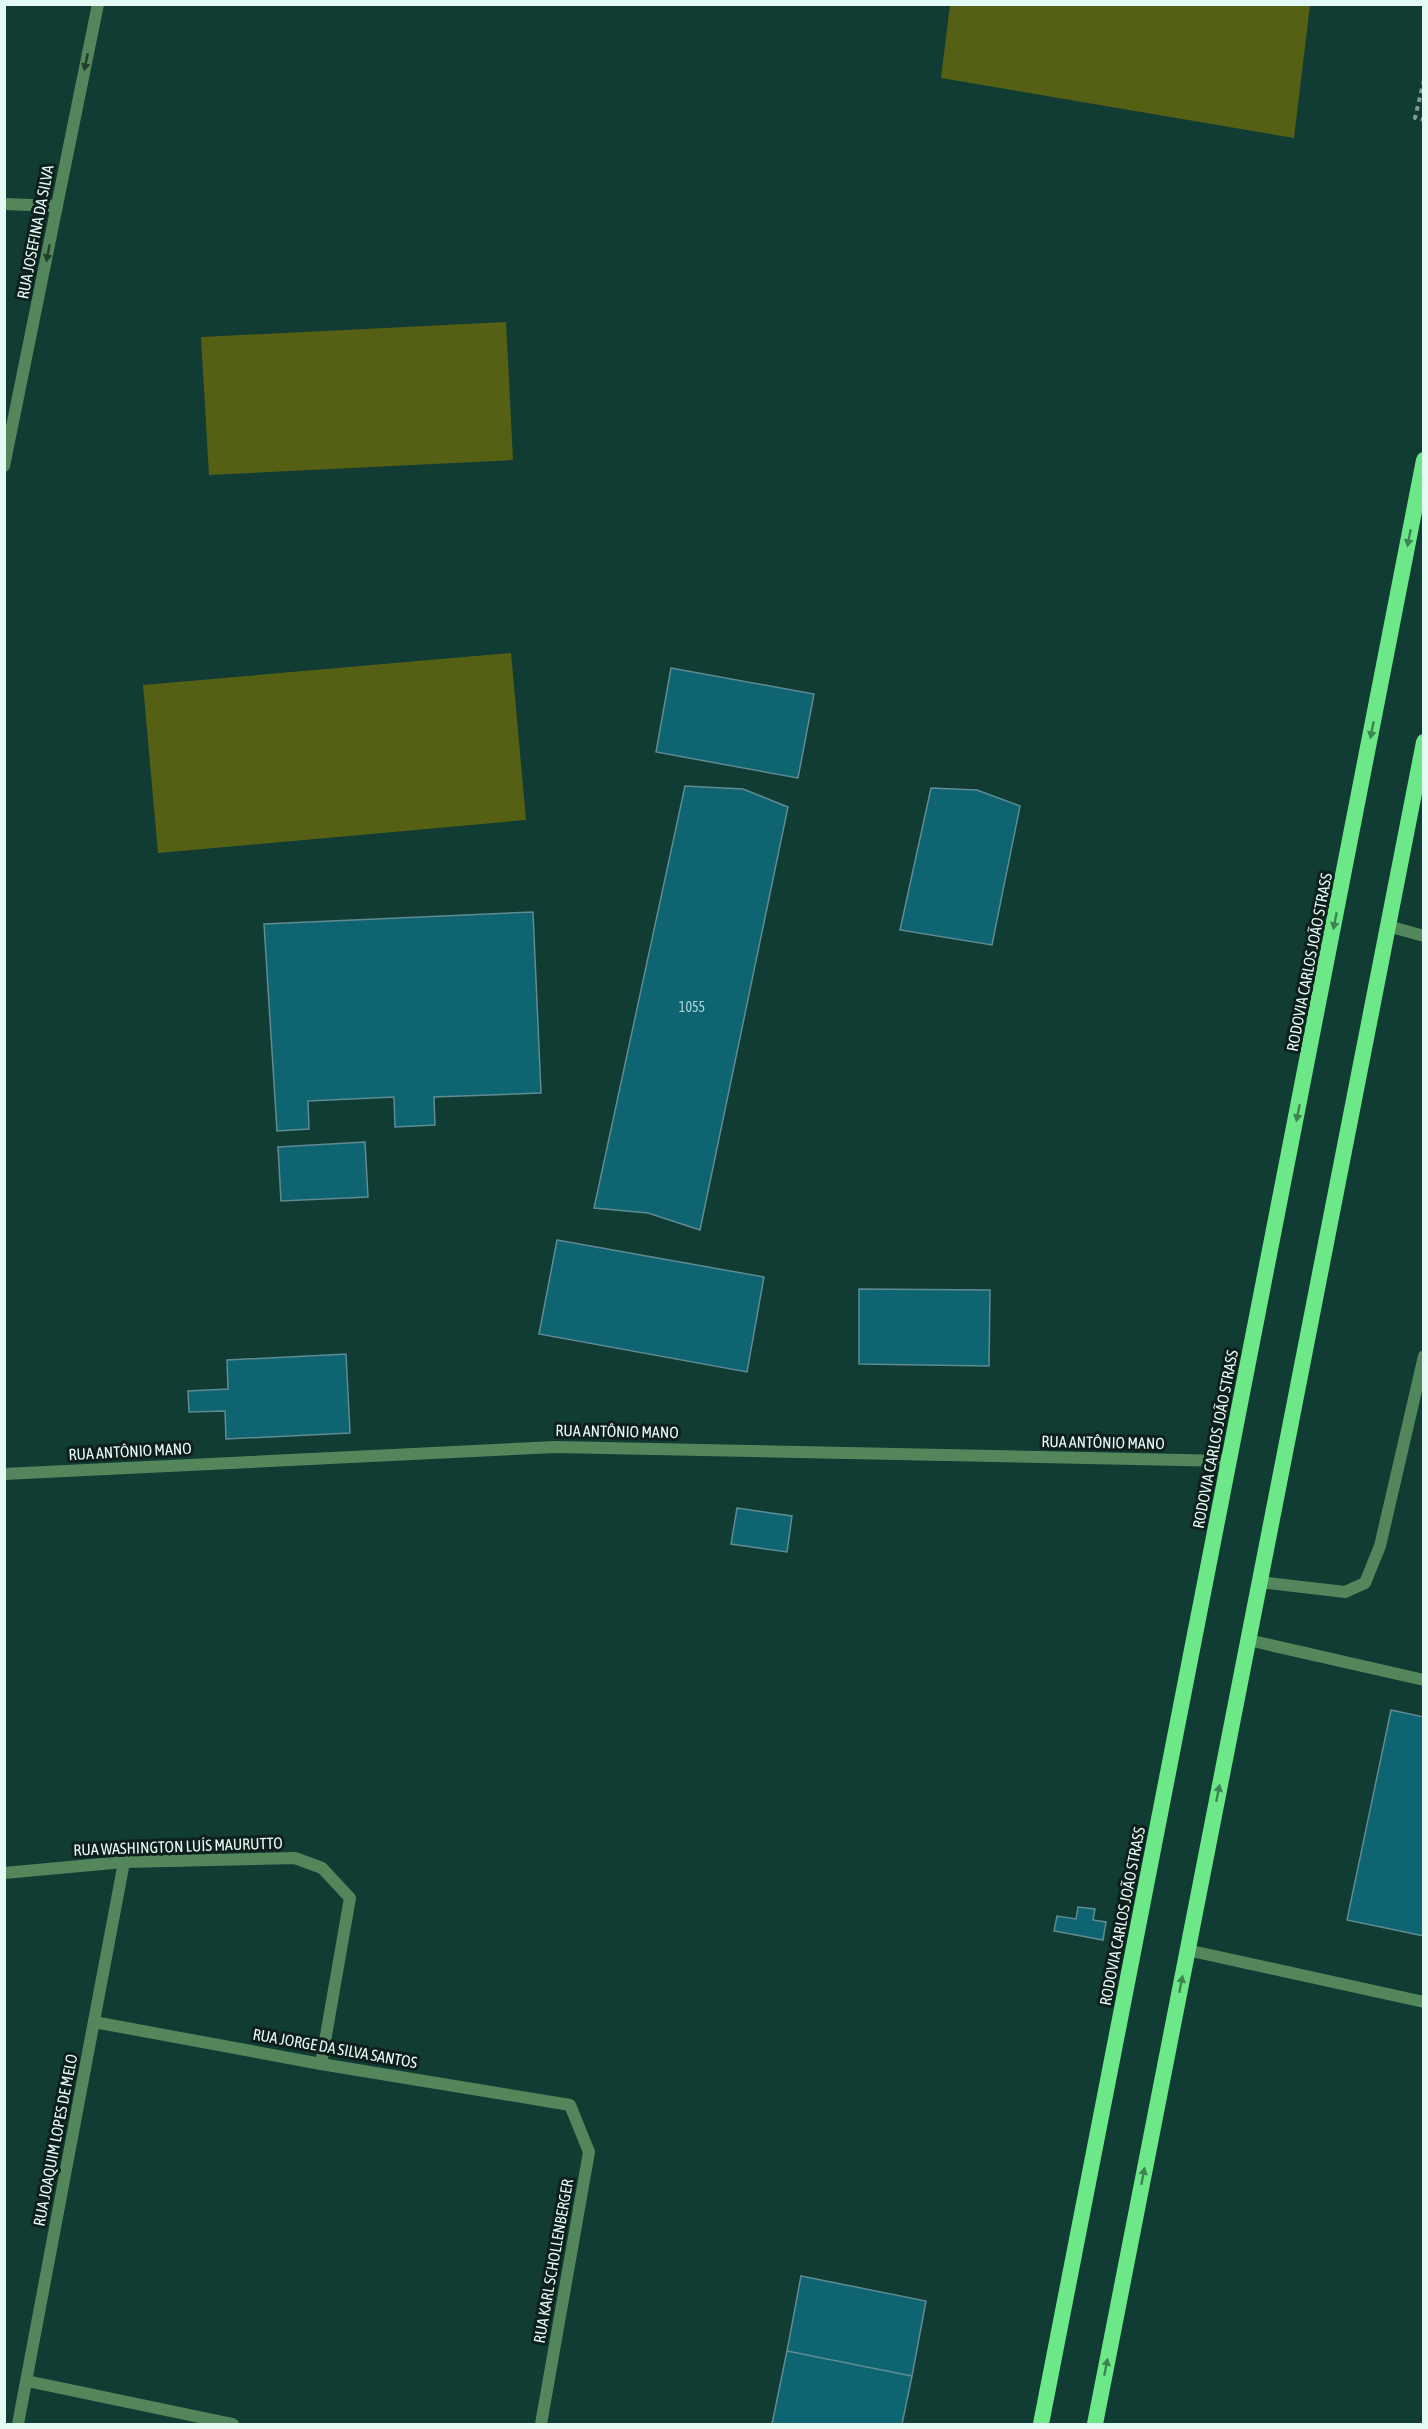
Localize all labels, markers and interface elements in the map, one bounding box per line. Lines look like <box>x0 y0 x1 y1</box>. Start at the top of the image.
one-way arrow <box>81 53 90 72</box>
street label: RUA JOSEFINA DA SILVA <box>13 163 57 300</box>
one-way arrow <box>42 244 52 262</box>
one-way arrow <box>1404 529 1413 548</box>
one-way arrow <box>1367 721 1376 740</box>
street label: RODOVIA CARLOS JOÃO STRASS <box>1283 871 1335 1053</box>
one-way arrow <box>1330 912 1339 931</box>
house number: 1055 <box>679 999 705 1015</box>
one-way arrow <box>1293 1103 1302 1122</box>
street label: RODOVIA CARLOS JOÃO STRASS <box>1189 1348 1241 1530</box>
street label: RUA ANTÔNIO MANO <box>555 1421 679 1441</box>
street label: RUA ANTÔNIO MANO <box>1041 1432 1165 1452</box>
street label: RUA ANTÔNIO MANO <box>68 1439 192 1463</box>
one-way arrow <box>1214 1783 1223 1802</box>
street label: RODOVIA CARLOS JOÃO STRASS <box>1096 1825 1148 2007</box>
street label: RUA WASHINGTON LUÍS MAURUTTO <box>73 1833 283 1859</box>
one-way arrow <box>1177 1975 1186 1994</box>
street label: RUA JORGE DA SILVA SANTOS <box>251 2025 419 2071</box>
street label: RUA JOAQUIM LOPES DE MELO <box>29 2052 81 2228</box>
one-way arrow <box>1139 2166 1148 2185</box>
street label: RUA KARL SCHOLLENBERGER <box>530 2178 576 2344</box>
one-way arrow <box>1102 2357 1111 2376</box>

